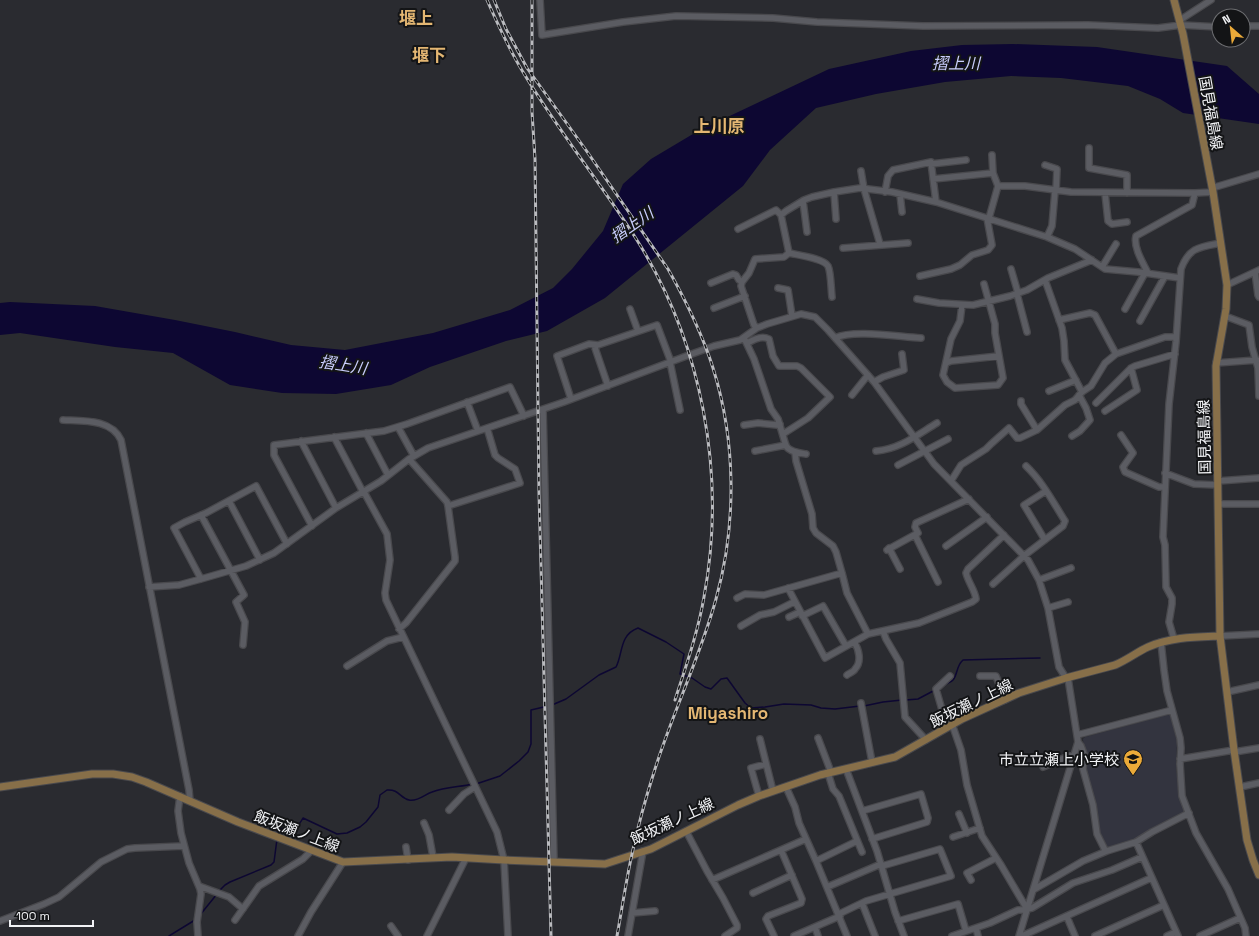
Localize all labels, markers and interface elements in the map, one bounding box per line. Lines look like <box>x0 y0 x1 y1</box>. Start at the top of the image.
district label: 堰上 <box>399 7 433 29</box>
north arrow <box>1211 8 1251 48</box>
text: N <box>1220 11 1233 27</box>
district label: 堰下 <box>412 44 446 66</box>
water label: 摺上川 <box>932 53 982 74</box>
street label: 国見福島線 <box>1195 74 1227 152</box>
district label: 上川原 <box>694 115 745 137</box>
water label: 摺上川 <box>606 201 659 247</box>
water label: 摺上川 <box>318 351 370 379</box>
street label: 国見福島線 <box>1194 399 1214 475</box>
street label: 飯坂瀬ノ上線 <box>926 675 1016 731</box>
district label: Miyashiro <box>688 702 768 724</box>
school or university icon: 市立立瀬上小学校 <box>1122 748 1144 776</box>
place label: 市立立瀬上小学校 <box>999 750 1119 769</box>
street label: 飯坂瀬ノ上線 <box>627 793 717 849</box>
street label: 飯坂瀬ノ上線 <box>252 806 342 856</box>
scale bar <box>10 902 93 928</box>
text: 100 m <box>16 908 50 924</box>

